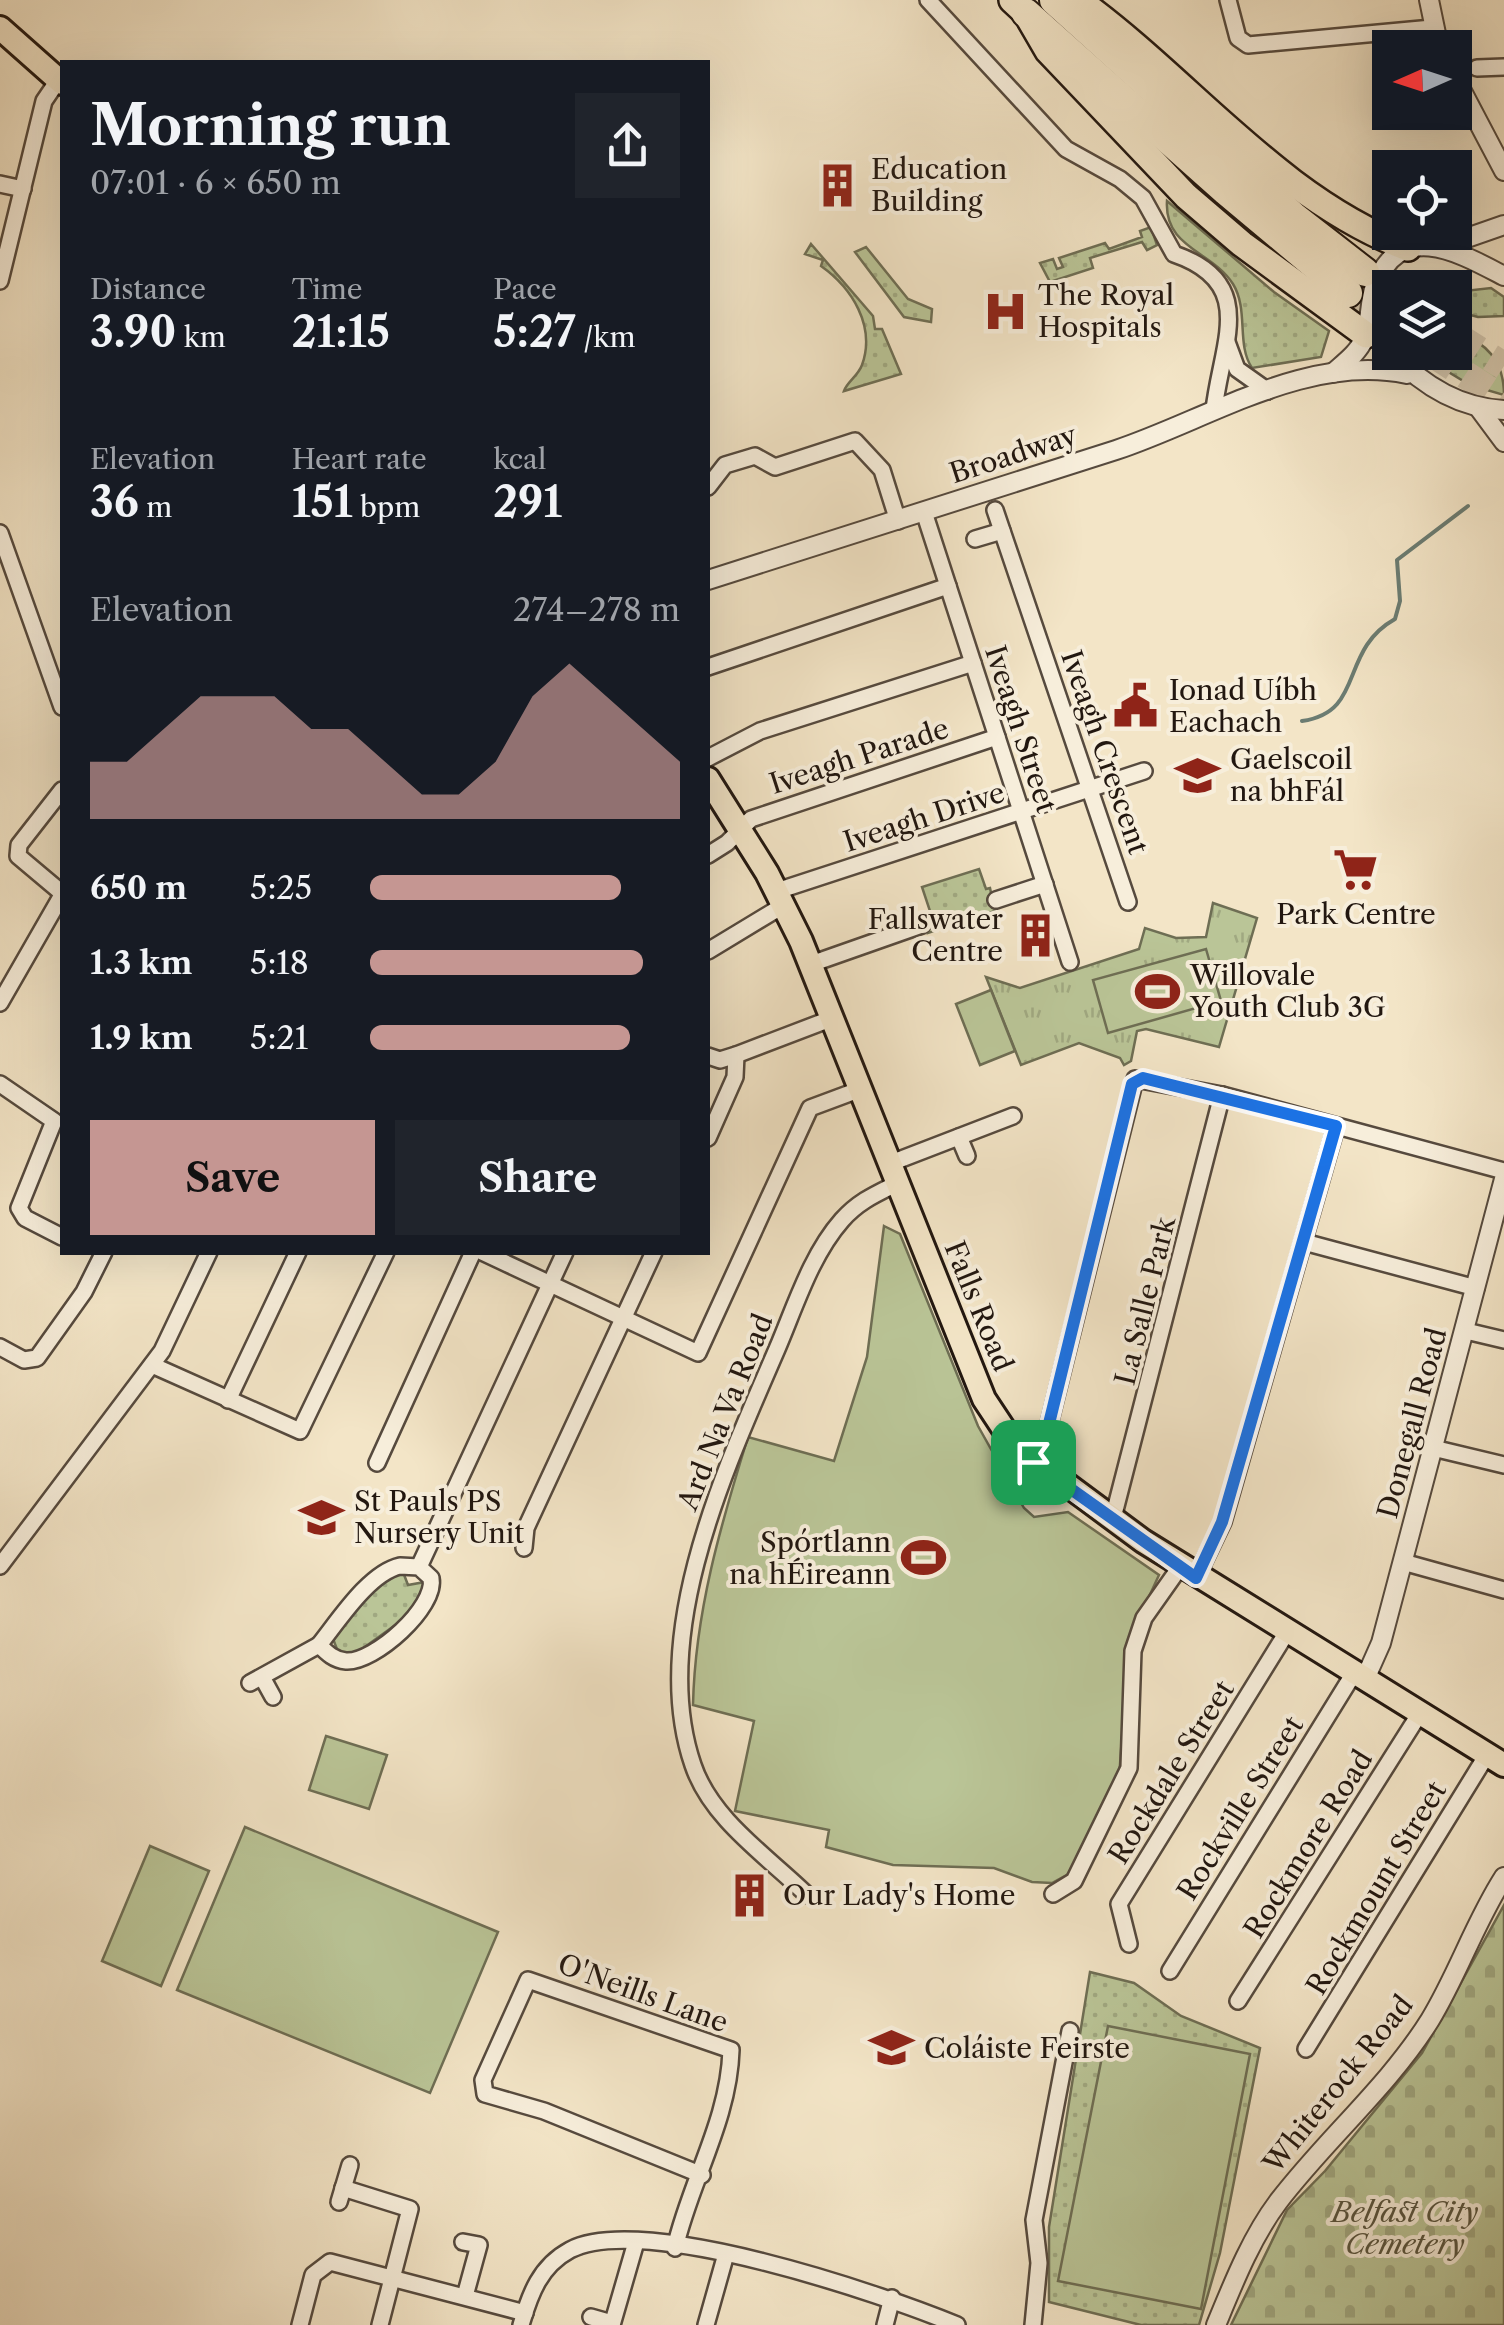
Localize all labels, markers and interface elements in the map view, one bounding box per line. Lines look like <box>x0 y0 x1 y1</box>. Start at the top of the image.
north arrow <box>1372 30 1472 130</box>
map controls <box>1372 30 1472 370</box>
text: Morning run <box>90 92 451 159</box>
button: share <box>575 93 680 198</box>
button: locate <box>1372 150 1472 250</box>
place label: Education Building <box>871 152 1007 218</box>
building icon: Education Building <box>814 161 862 209</box>
text: 07:01 · 6 × 650 m <box>90 163 341 202</box>
button: layers <box>1372 270 1472 370</box>
text: Distance <box>90 272 206 306</box>
text: Time <box>292 272 362 306</box>
text: Pace <box>493 272 557 306</box>
place label: The Royal Hospitals <box>1038 278 1174 344</box>
hospital icon: The Royal Hospitals <box>981 287 1029 335</box>
text: 3.90 <box>90 306 176 358</box>
text: 21:15 <box>292 306 390 358</box>
text: 5:27 <box>493 306 576 358</box>
text: km <box>176 320 226 354</box>
text: /km <box>576 320 636 354</box>
street label: Broadway <box>945 417 1081 491</box>
text: Elevation <box>90 442 215 476</box>
text: Heart rate <box>292 442 427 476</box>
text: kcal <box>493 442 546 476</box>
text: 36 <box>90 476 139 528</box>
text: 151 <box>292 476 353 528</box>
text: 291 <box>493 476 562 528</box>
text: m <box>139 490 172 524</box>
text: bpm <box>353 490 420 524</box>
text: Elevation <box>90 590 233 629</box>
text: 274–278 m <box>513 590 680 629</box>
street label: Iveagh Street <box>978 641 1064 817</box>
street label: Iveagh Crescent <box>1054 646 1156 858</box>
place label: Ionad Uíbh Eachach <box>1169 673 1317 739</box>
public building icon: Ionad Uíbh Eachach <box>1112 682 1160 730</box>
street label: Iveagh Parade <box>765 711 953 801</box>
place label: Gaelscoil na bhFál <box>1230 742 1352 808</box>
school or university icon: Gaelscoil na bhFál <box>1173 751 1221 799</box>
street label: Iveagh Drive <box>839 775 1009 859</box>
supermarket icon: Park Centre <box>1332 845 1380 893</box>
text: 650 m <box>90 868 187 907</box>
text: 5:25 <box>250 868 312 907</box>
place label: Park Centre <box>1276 897 1436 931</box>
place label: Fallswater Centre <box>868 902 1003 968</box>
building icon: Fallswater Centre <box>1012 911 1060 959</box>
text: 1.3 km <box>90 943 192 982</box>
text: 5:18 <box>250 943 309 982</box>
place label: Willovale Youth Club 3G <box>1189 958 1385 1024</box>
sports icon: Willovale Youth Club 3G <box>1133 967 1181 1015</box>
text: 1.9 km <box>90 1018 193 1057</box>
text: 5:21 <box>250 1018 308 1057</box>
button: Save <box>90 1120 375 1235</box>
button: Share <box>395 1120 680 1235</box>
street label: La Salle Park <box>1108 1212 1183 1389</box>
street label: Falls Road <box>937 1236 1021 1376</box>
street label: Ard Na Va Road <box>670 1309 780 1516</box>
street label: Donegall Road <box>1370 1324 1454 1522</box>
pin <box>991 1420 1076 1505</box>
icon: arrive <box>1006 1435 1061 1490</box>
place label: St Pauls PS Nursery Unit <box>354 1484 524 1550</box>
school or university icon: St Pauls PS Nursery Unit <box>297 1493 345 1541</box>
place label: Spórtlann na hÉireann <box>729 1525 891 1591</box>
sports icon: Spórtlann na hÉireann <box>900 1534 948 1582</box>
street label: Rockdale Street <box>1101 1674 1241 1870</box>
street label: Rockville Street <box>1170 1710 1310 1906</box>
street label: Rockmore Road <box>1237 1744 1379 1944</box>
street label: Rockmount Street <box>1299 1775 1453 2001</box>
building icon: Our Lady's Home <box>726 1871 774 1919</box>
place label: Our Lady's Home <box>783 1878 1015 1912</box>
street label: O'Neills Lane <box>553 1946 733 2040</box>
street label: Whiterock Road <box>1255 1988 1420 2180</box>
school or university icon: Coláiste Feirste <box>867 2024 915 2072</box>
place label: Coláiste Feirste <box>924 2031 1130 2065</box>
park label: Belfast City Cemetery <box>1330 2195 1478 2261</box>

